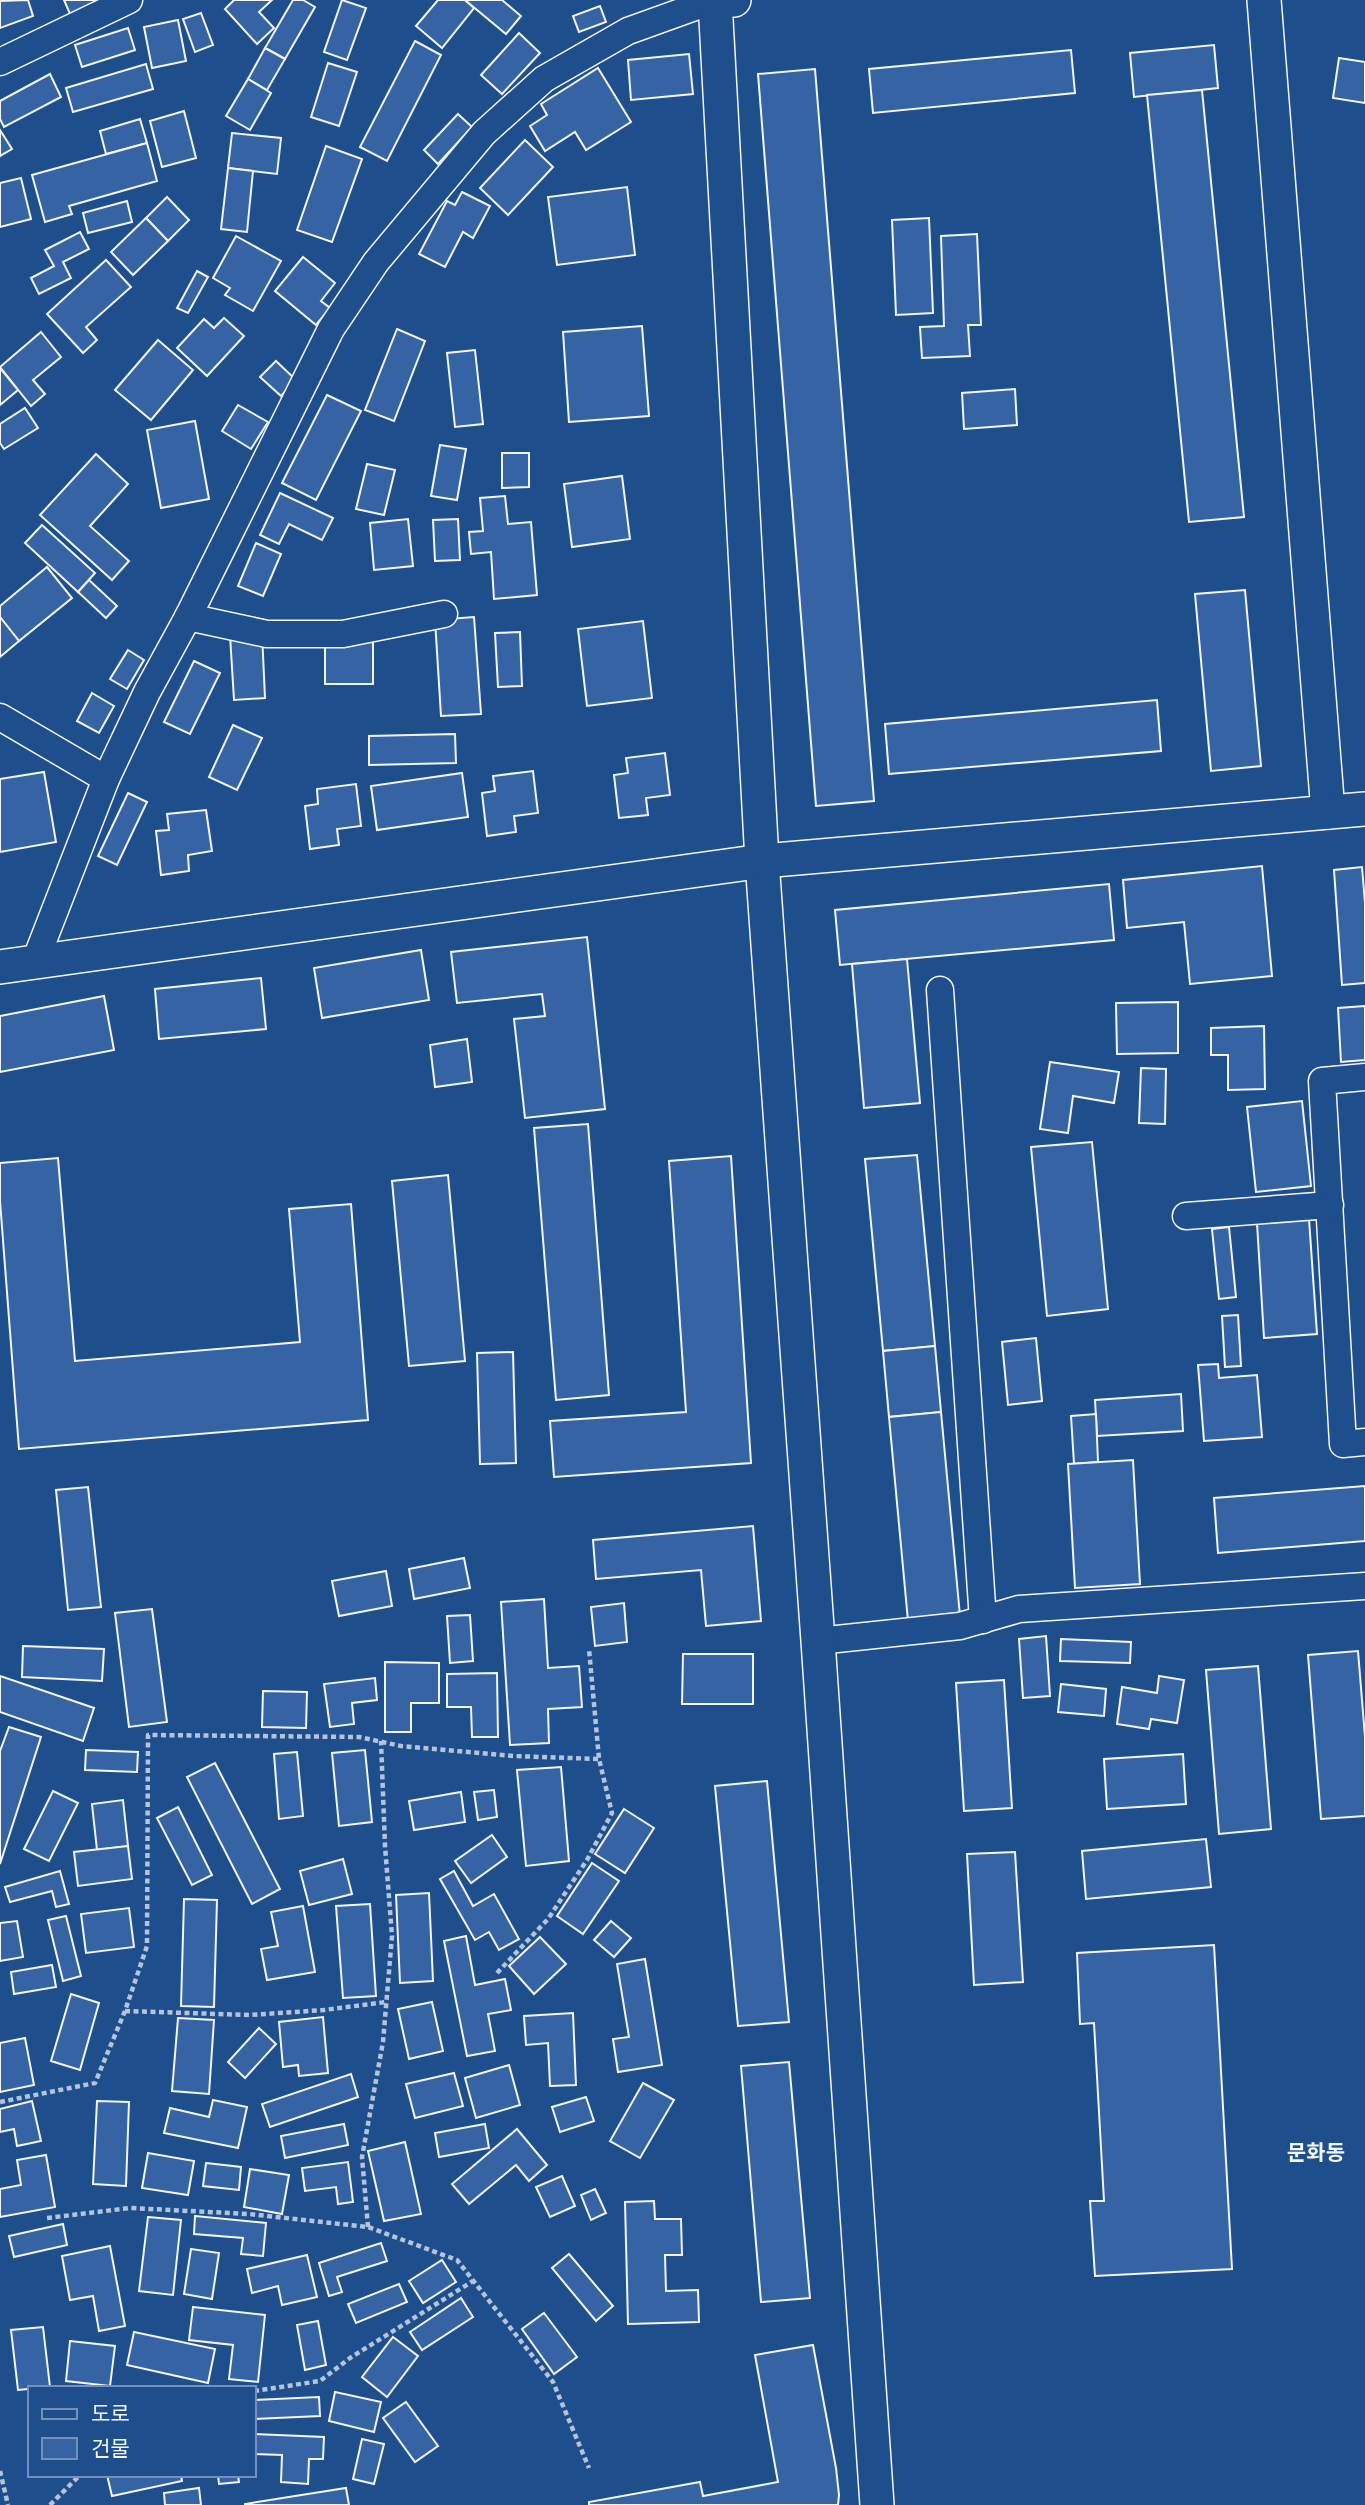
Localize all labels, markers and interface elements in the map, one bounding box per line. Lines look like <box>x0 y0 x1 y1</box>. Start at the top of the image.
district label: 문화동 <box>1287 2140 1345 2165</box>
legend <box>28 2386 256 2477</box>
text: 도로 <box>91 2401 130 2426</box>
text: 건물 <box>91 2436 130 2461</box>

